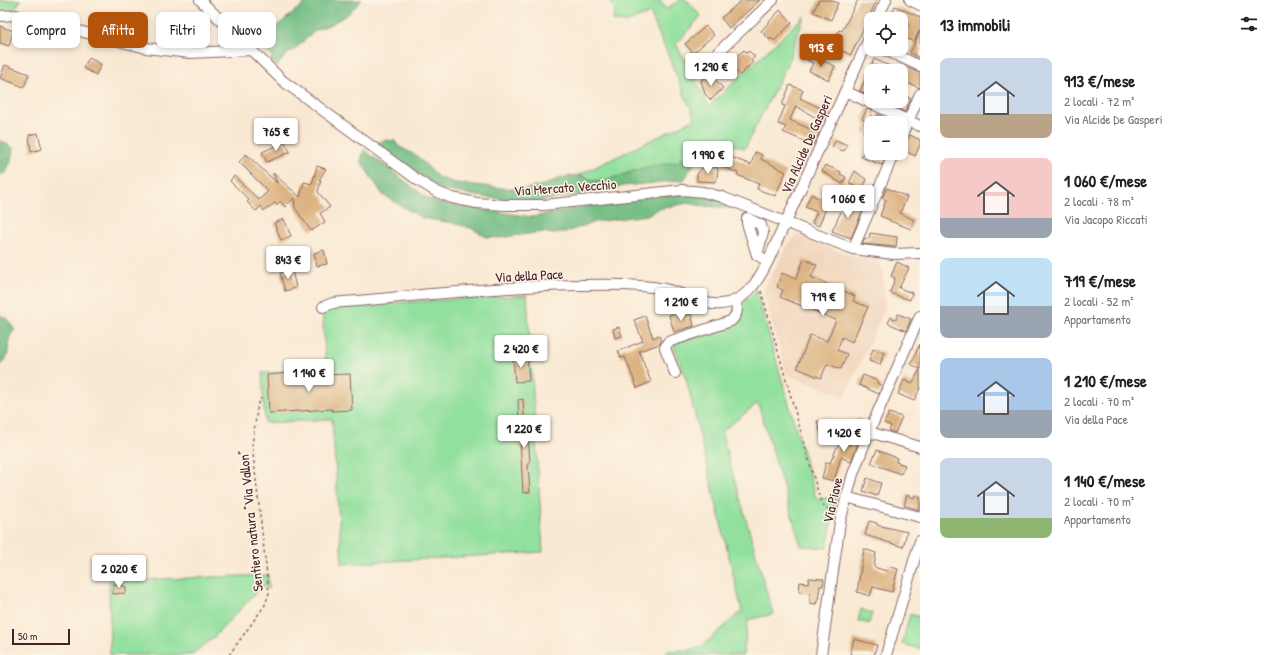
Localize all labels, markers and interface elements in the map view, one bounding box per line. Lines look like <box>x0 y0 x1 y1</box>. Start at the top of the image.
chip: Compra <box>12 12 80 48</box>
chip: Affitta <box>88 12 148 48</box>
chip: Filtri <box>156 12 210 48</box>
chip: Nuovo <box>218 12 276 48</box>
map controls <box>864 12 908 160</box>
button: locate <box>864 12 908 56</box>
text: 13 immobili <box>940 13 1011 36</box>
icon: filters <box>1238 13 1260 35</box>
pin: 913 € <box>793 34 849 68</box>
text: 913 € <box>809 38 833 56</box>
pin: 1 290 € <box>674 53 748 87</box>
text: 1 290 € <box>694 57 728 75</box>
button: + <box>864 64 908 108</box>
text: 913 €/mese <box>1064 69 1135 92</box>
icon: home <box>972 74 1020 122</box>
street label: Via Alcide De Gasperi <box>776 92 837 197</box>
text: 2 locali · 72 m² <box>1064 92 1134 110</box>
text: Via Alcide De Gasperi <box>1064 110 1163 128</box>
button: − <box>864 116 908 160</box>
pin: 765 € <box>248 118 304 152</box>
text: 765 € <box>263 122 289 140</box>
pin: 1 990 € <box>671 141 745 175</box>
text: 1 990 € <box>692 145 724 163</box>
text: 1 060 €/mese <box>1064 169 1147 192</box>
street label: Via Mercato Vecchio <box>513 174 617 200</box>
icon: home <box>972 174 1020 222</box>
pin: 1 060 € <box>811 185 885 219</box>
text: 1 060 € <box>831 189 865 207</box>
text: 2 locali · 78 m² <box>1064 192 1134 210</box>
text: Via Jacopo Riccati <box>1064 210 1148 228</box>
pin: 843 € <box>260 246 316 280</box>
text: 843 € <box>275 250 301 268</box>
street label: Via della Pace <box>494 264 564 286</box>
text: 719 €/mese <box>1064 269 1136 292</box>
icon: home <box>972 274 1020 322</box>
pin: 719 € <box>795 283 851 317</box>
text: 719 € <box>810 287 836 305</box>
pin: 1 210 € <box>644 288 718 322</box>
text: 1 210 € <box>664 292 698 310</box>
text: 2 locali · 52 m² <box>1064 292 1133 310</box>
text: Appartamento <box>1064 310 1131 328</box>
pin: 2 420 € <box>484 335 558 369</box>
text: 2 420 € <box>503 339 539 357</box>
pin: 1 140 € <box>272 359 346 393</box>
text: 1 140 € <box>293 363 325 381</box>
text: 1 210 €/mese <box>1064 369 1147 392</box>
icon: home <box>972 374 1020 422</box>
text: 2 locali · 70 m² <box>1064 392 1134 410</box>
text: Via della Pace <box>1064 410 1128 428</box>
pin: 1 220 € <box>487 415 561 449</box>
text: 1 220 € <box>507 419 541 437</box>
pin: 1 420 € <box>807 419 881 453</box>
text: 1 420 € <box>827 423 861 441</box>
street label: Sentiero natura "Via Vallon" <box>233 449 267 593</box>
text: 1 140 €/mese <box>1064 469 1145 492</box>
icon: home <box>972 474 1020 522</box>
street label: Via Piave <box>818 475 847 525</box>
text: 2 locali · 70 m² <box>1064 492 1134 510</box>
text: Appartamento <box>1064 510 1131 528</box>
pin: 2 020 € <box>82 555 156 589</box>
text: 2 020 € <box>101 559 137 577</box>
scale bar <box>12 627 70 646</box>
text: 50 m <box>18 629 38 643</box>

